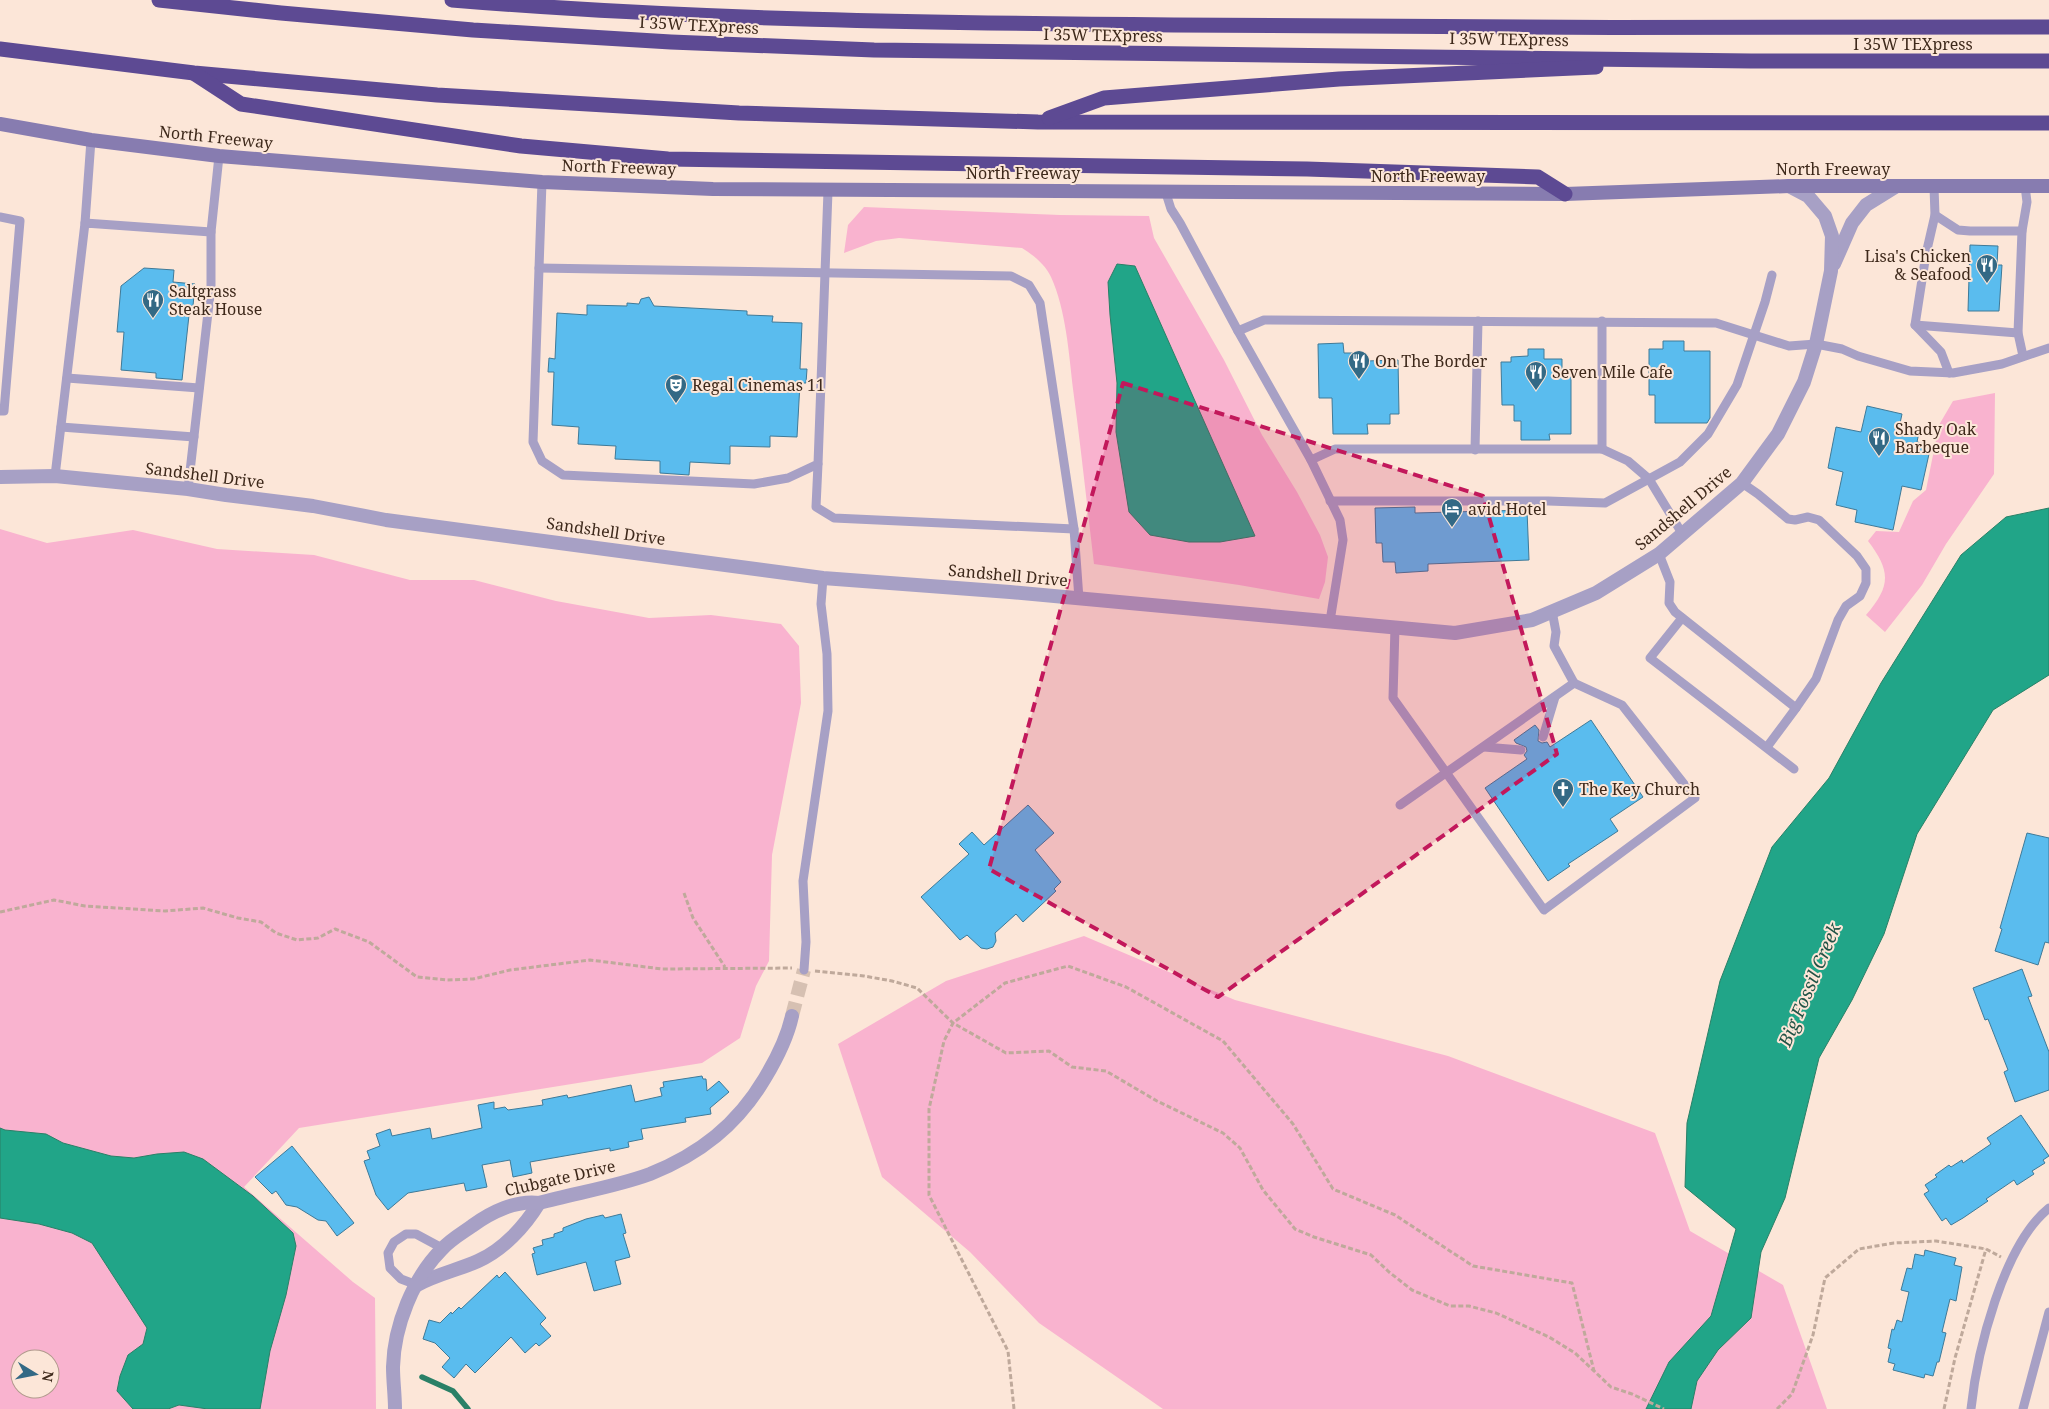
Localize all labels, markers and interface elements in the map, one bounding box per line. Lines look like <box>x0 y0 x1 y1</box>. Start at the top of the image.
street label: I 35W TEXpress <box>639 11 759 39</box>
street label: I 35W TEXpress <box>1043 23 1163 47</box>
street label: I 35W TEXpress <box>1449 27 1569 51</box>
street label: I 35W TEXpress <box>1853 33 1973 55</box>
street label: North Freeway <box>158 120 275 154</box>
street label: North Freeway <box>561 154 678 180</box>
street label: North Freeway <box>1776 158 1891 180</box>
street label: North Freeway <box>966 162 1081 184</box>
street label: North Freeway <box>1371 165 1486 187</box>
place label: Lisa's Chicken & Seafood <box>1865 245 1971 285</box>
restaurant icon: Lisa's Chicken & Seafood <box>1975 253 1999 284</box>
place label: Saltgrass Steak House <box>169 280 262 320</box>
restaurant icon: Saltgrass Steak House <box>141 288 165 319</box>
restaurant icon: On The Border <box>1347 349 1371 380</box>
place label: On The Border <box>1375 350 1488 372</box>
restaurant icon: Seven Mile Cafe <box>1524 360 1548 391</box>
place label: Seven Mile Cafe <box>1552 361 1673 383</box>
theatre icon: Regal Cinemas 11 <box>664 373 688 404</box>
place label: Regal Cinemas 11 <box>692 374 825 396</box>
place label: Shady Oak Barbeque <box>1895 418 1977 458</box>
restaurant icon: Shady Oak Barbeque <box>1867 426 1891 457</box>
street label: Sandshell Drive <box>144 457 266 493</box>
street label: Sandshell Drive <box>1630 461 1736 555</box>
hotel icon: avid Hotel <box>1440 497 1464 528</box>
place label: avid Hotel <box>1468 498 1546 520</box>
street label: Sandshell Drive <box>545 512 667 550</box>
street label: Sandshell Drive <box>947 559 1069 591</box>
church icon: The Key Church <box>1551 777 1575 808</box>
place label: The Key Church <box>1579 778 1700 800</box>
water label: Big Fossil Creek <box>1772 919 1846 1051</box>
street label: Clubgate Drive <box>503 1155 617 1201</box>
north arrow <box>10 1349 60 1399</box>
text: N <box>38 1369 59 1383</box>

